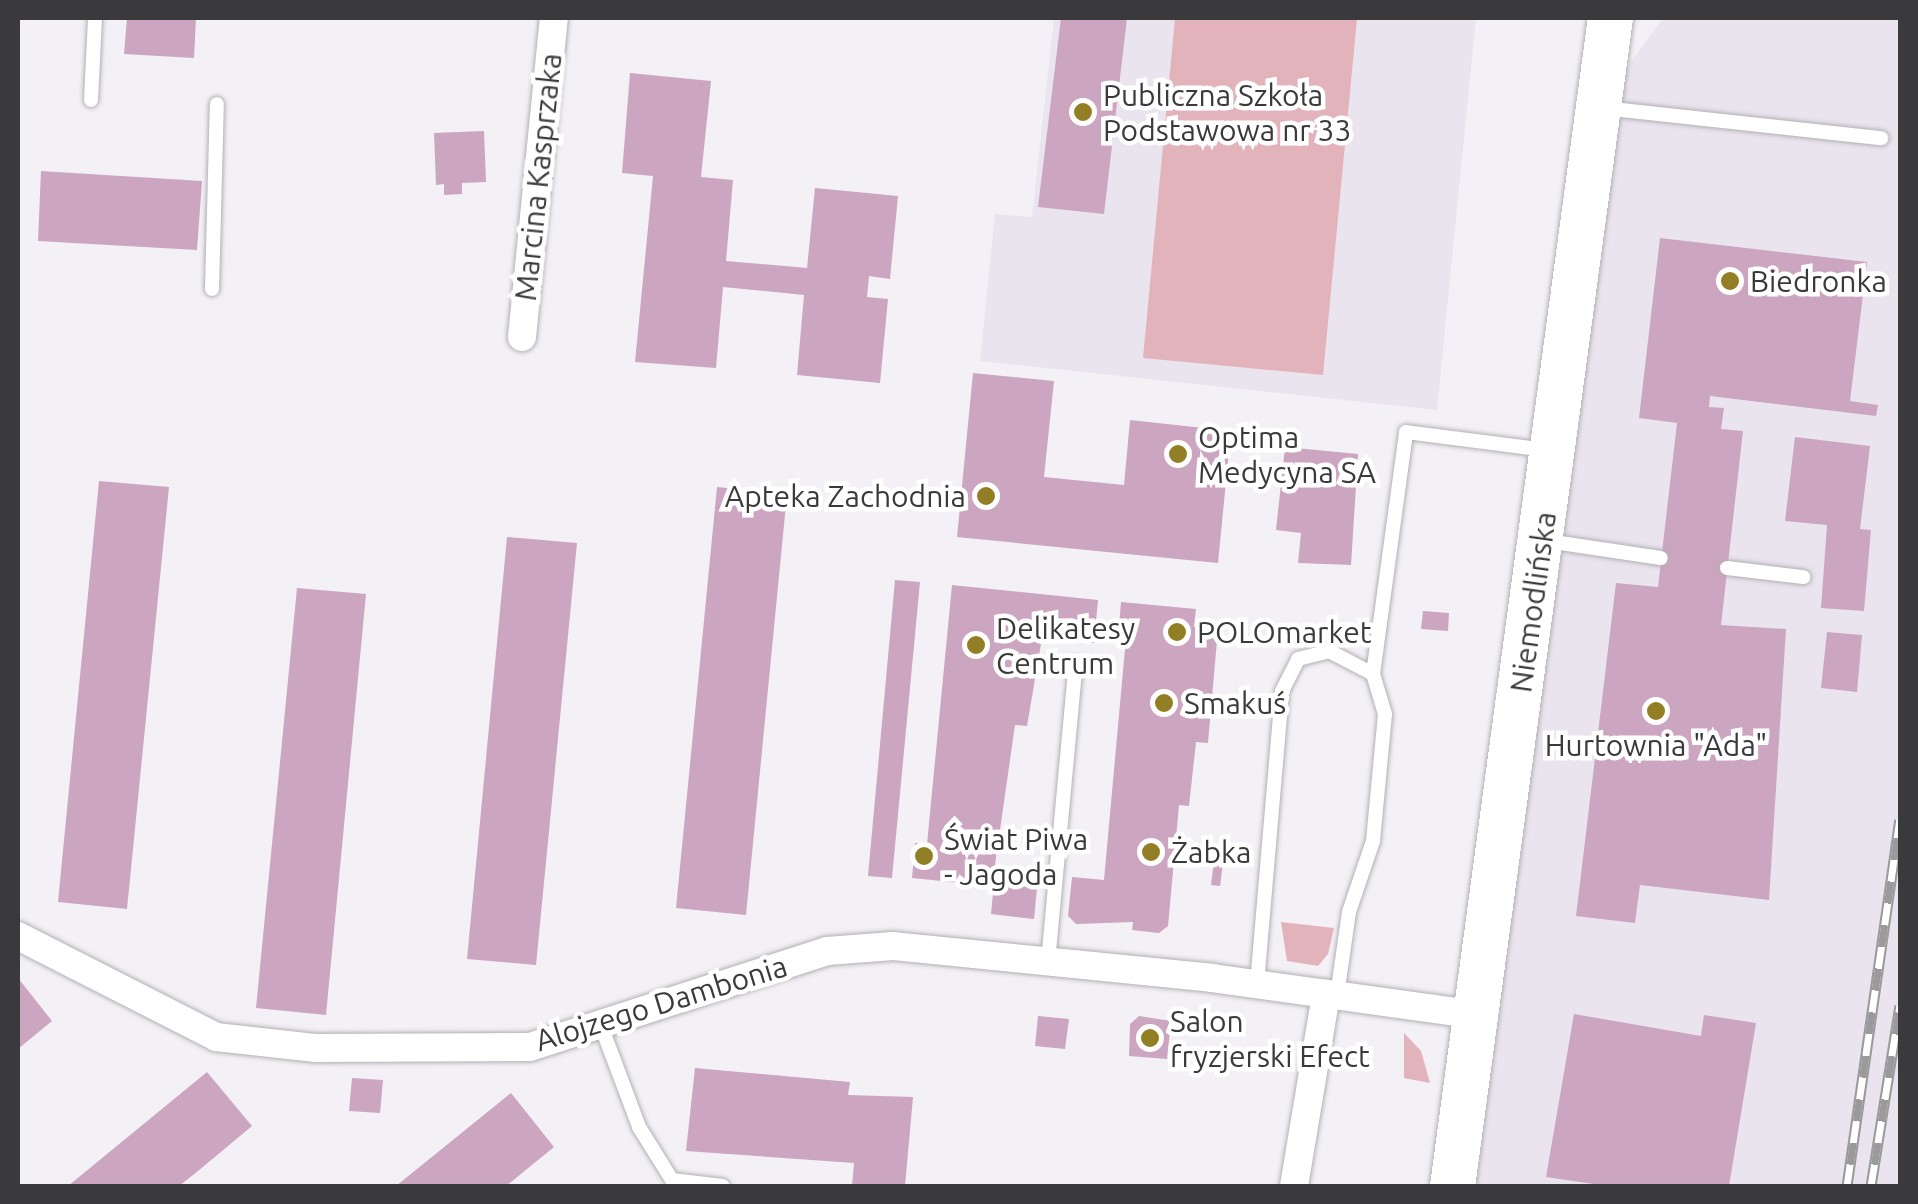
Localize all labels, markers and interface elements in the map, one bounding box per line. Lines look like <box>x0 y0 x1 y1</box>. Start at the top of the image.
street label: Marcina Kasprzaka <box>507 51 569 303</box>
place label: Publiczna Szkoła Podstawowa nr 33 <box>1103 77 1351 148</box>
marker: Publiczna Szkoła Podstawowa nr 33 <box>1072 101 1094 123</box>
place label: Biedronka <box>1750 263 1887 299</box>
marker: Biedronka <box>1719 270 1741 292</box>
place label: Optima Medycyna SA <box>1198 419 1376 490</box>
marker: Optima Medycyna SA <box>1167 443 1189 465</box>
place label: Apteka Zachodnia <box>725 478 966 514</box>
marker: Apteka Zachodnia <box>975 485 997 507</box>
street label: Niemodlińska <box>1503 509 1563 695</box>
place label: Delikatesy Centrum <box>996 610 1135 680</box>
place label: POLOmarket <box>1197 614 1371 650</box>
marker: POLOmarket <box>1166 621 1188 643</box>
marker: Delikatesy Centrum <box>965 634 987 656</box>
place label: Smakuś <box>1184 685 1286 721</box>
marker: Smakuś <box>1153 692 1175 714</box>
marker: Hurtownia "Ada" <box>1645 700 1667 722</box>
place label: Hurtownia "Ada" <box>1545 727 1767 763</box>
place label: Świat Piwa - Jagoda <box>944 821 1088 892</box>
place label: Żabka <box>1171 834 1252 870</box>
marker: Żabka <box>1140 841 1162 863</box>
marker: Świat Piwa - Jagoda <box>913 845 935 867</box>
street label: Alojzego Dambonia <box>531 948 791 1058</box>
place label: Salon fryzjerski Efect <box>1170 1003 1370 1074</box>
marker: Salon fryzjerski Efect <box>1139 1027 1161 1049</box>

